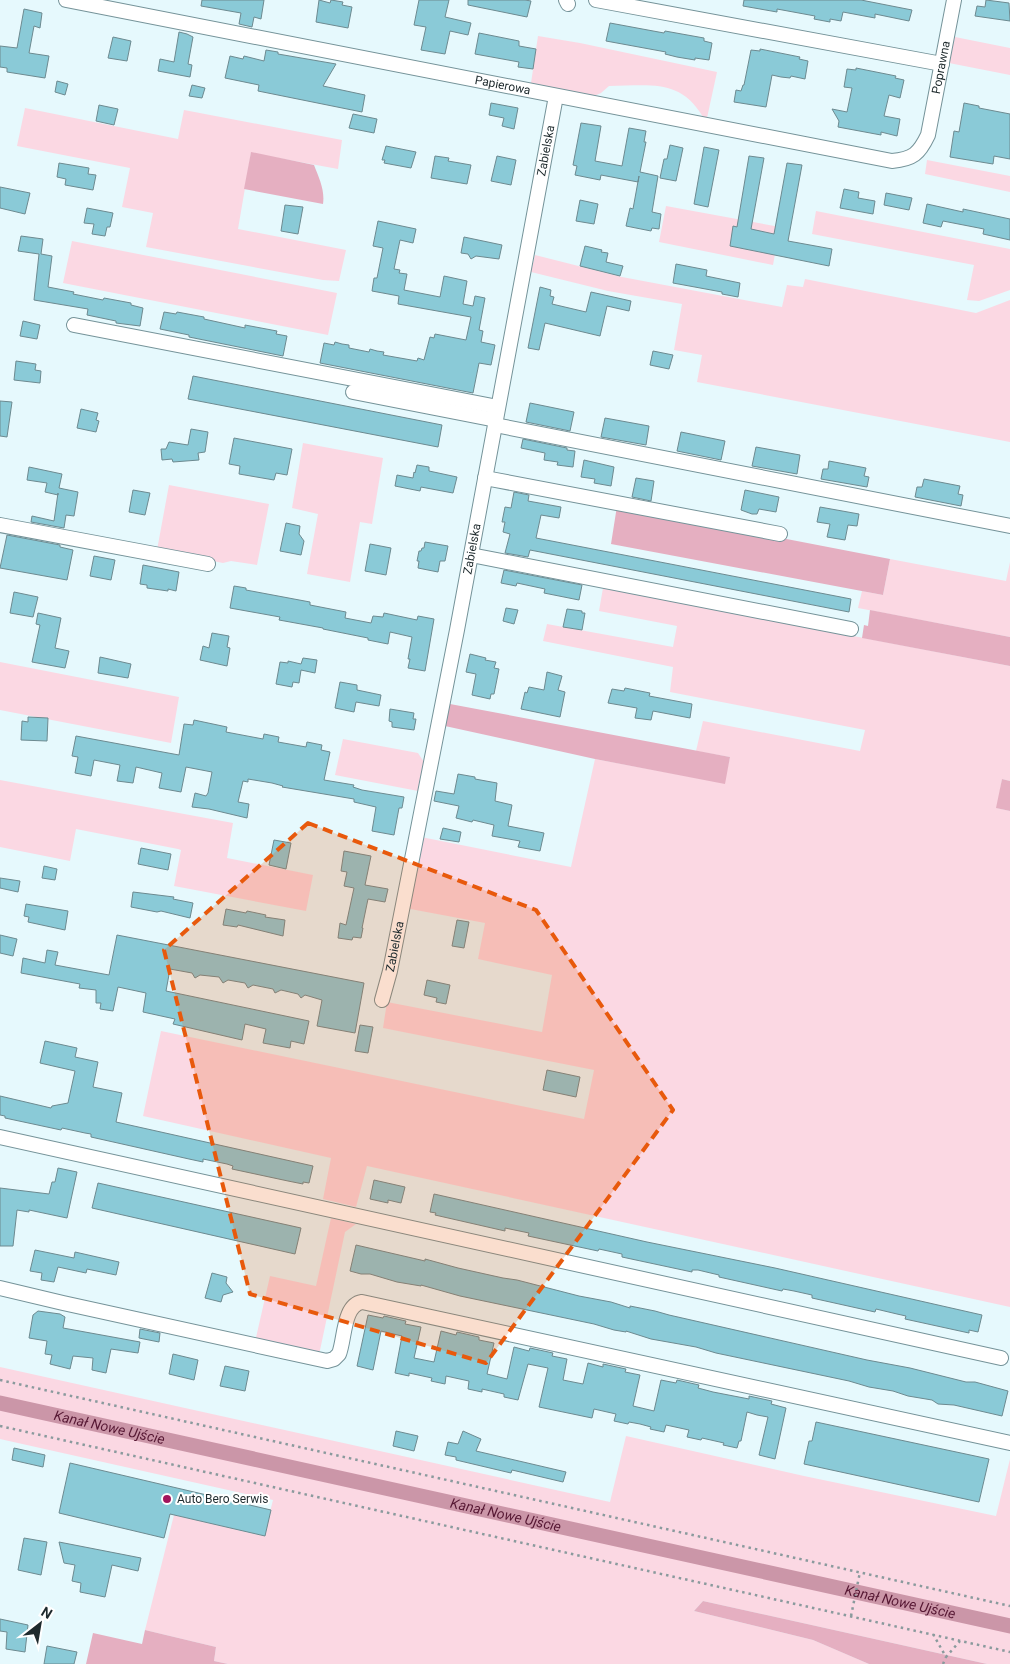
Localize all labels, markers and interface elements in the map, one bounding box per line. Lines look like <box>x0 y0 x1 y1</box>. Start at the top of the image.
street label: Poprawna <box>929 40 953 95</box>
street label: Papierowa <box>474 73 532 97</box>
street label: Zabielska <box>534 124 557 177</box>
street label: Zabielska <box>460 522 484 576</box>
street label: Zabielska <box>383 920 407 973</box>
water label: Kanał Nowe Ujście <box>52 1407 166 1447</box>
place label: Auto Bero Serwis <box>177 1492 268 1506</box>
marker: Auto Bero Serwis <box>161 1493 173 1505</box>
water label: Kanał Nowe Ujście <box>449 1495 563 1535</box>
water label: Kanał Nowe Ujście <box>843 1582 957 1622</box>
north arrow <box>15 1599 65 1649</box>
text: N <box>38 1603 55 1622</box>

